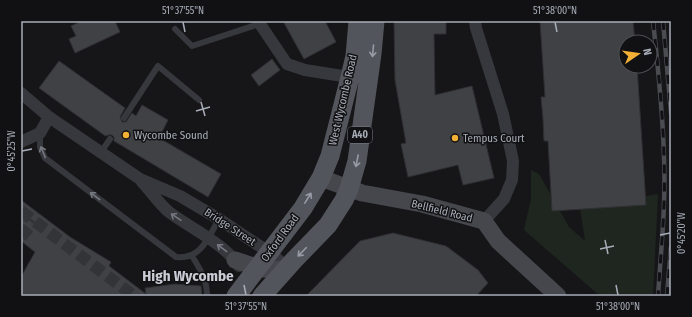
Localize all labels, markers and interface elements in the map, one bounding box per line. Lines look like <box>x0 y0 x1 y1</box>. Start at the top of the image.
text: 51°37'55"N <box>162 5 204 17</box>
text: 51°38'00"N <box>533 5 577 17</box>
north arrow <box>618 34 658 74</box>
one-way arrow <box>369 44 376 57</box>
text: N <box>640 47 654 57</box>
street label: West Wycombe Road <box>326 53 360 147</box>
road number: A40 <box>348 127 372 143</box>
place label: Wycombe Sound <box>134 129 208 142</box>
text: 0°45'25"W <box>6 130 18 171</box>
marker: Wycombe Sound <box>121 130 131 140</box>
place label: Tempus Court <box>463 132 525 145</box>
marker: Tempus Court <box>450 133 460 143</box>
one-way arrow <box>38 146 46 158</box>
one-way arrow <box>352 154 360 167</box>
one-way arrow <box>90 192 101 200</box>
one-way arrow <box>305 192 313 204</box>
street label: Bellfield Road <box>410 197 474 225</box>
street label: Bridge Street <box>202 206 258 249</box>
one-way arrow <box>170 212 181 221</box>
street label: Oxford Road <box>258 212 302 264</box>
text: 0°45'20"W <box>676 212 688 254</box>
one-way arrow <box>216 244 227 252</box>
one-way arrow <box>297 247 306 257</box>
district label: High Wycombe <box>142 267 234 285</box>
text: 51°37'55"N <box>225 301 267 313</box>
text: 51°38'00"N <box>596 301 640 313</box>

